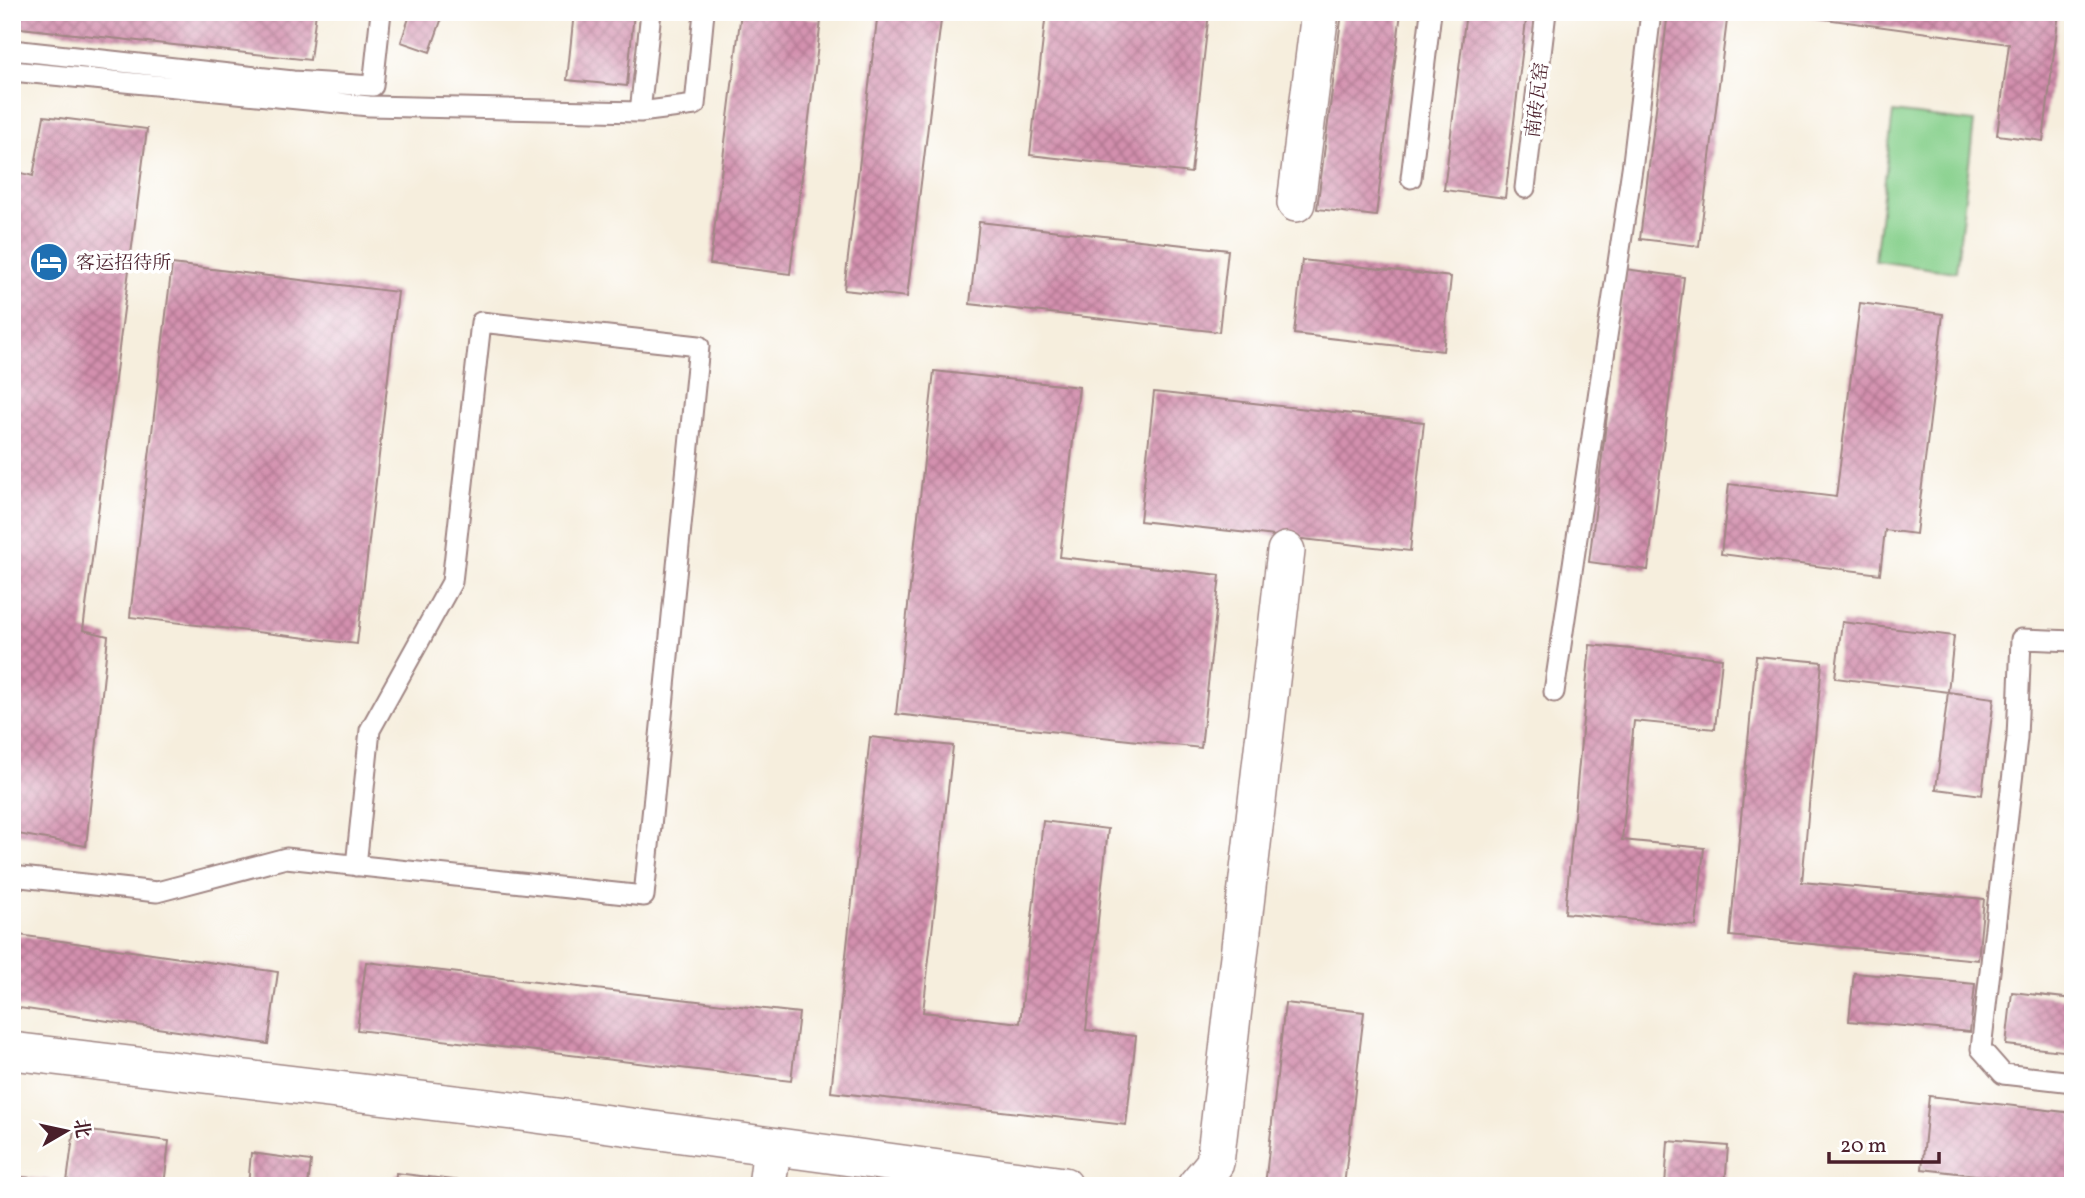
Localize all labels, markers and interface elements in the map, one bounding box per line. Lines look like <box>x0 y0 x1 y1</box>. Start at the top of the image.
street label: 南砖瓦窑 <box>1520 61 1556 140</box>
hotel icon: 客运招待所 <box>28 241 70 283</box>
place label: 客运招待所 <box>76 251 171 277</box>
north arrow <box>32 1096 102 1166</box>
text: 北 <box>66 1117 95 1140</box>
scale bar <box>1829 1121 1940 1165</box>
text: 20 m <box>1840 1132 1886 1161</box>

